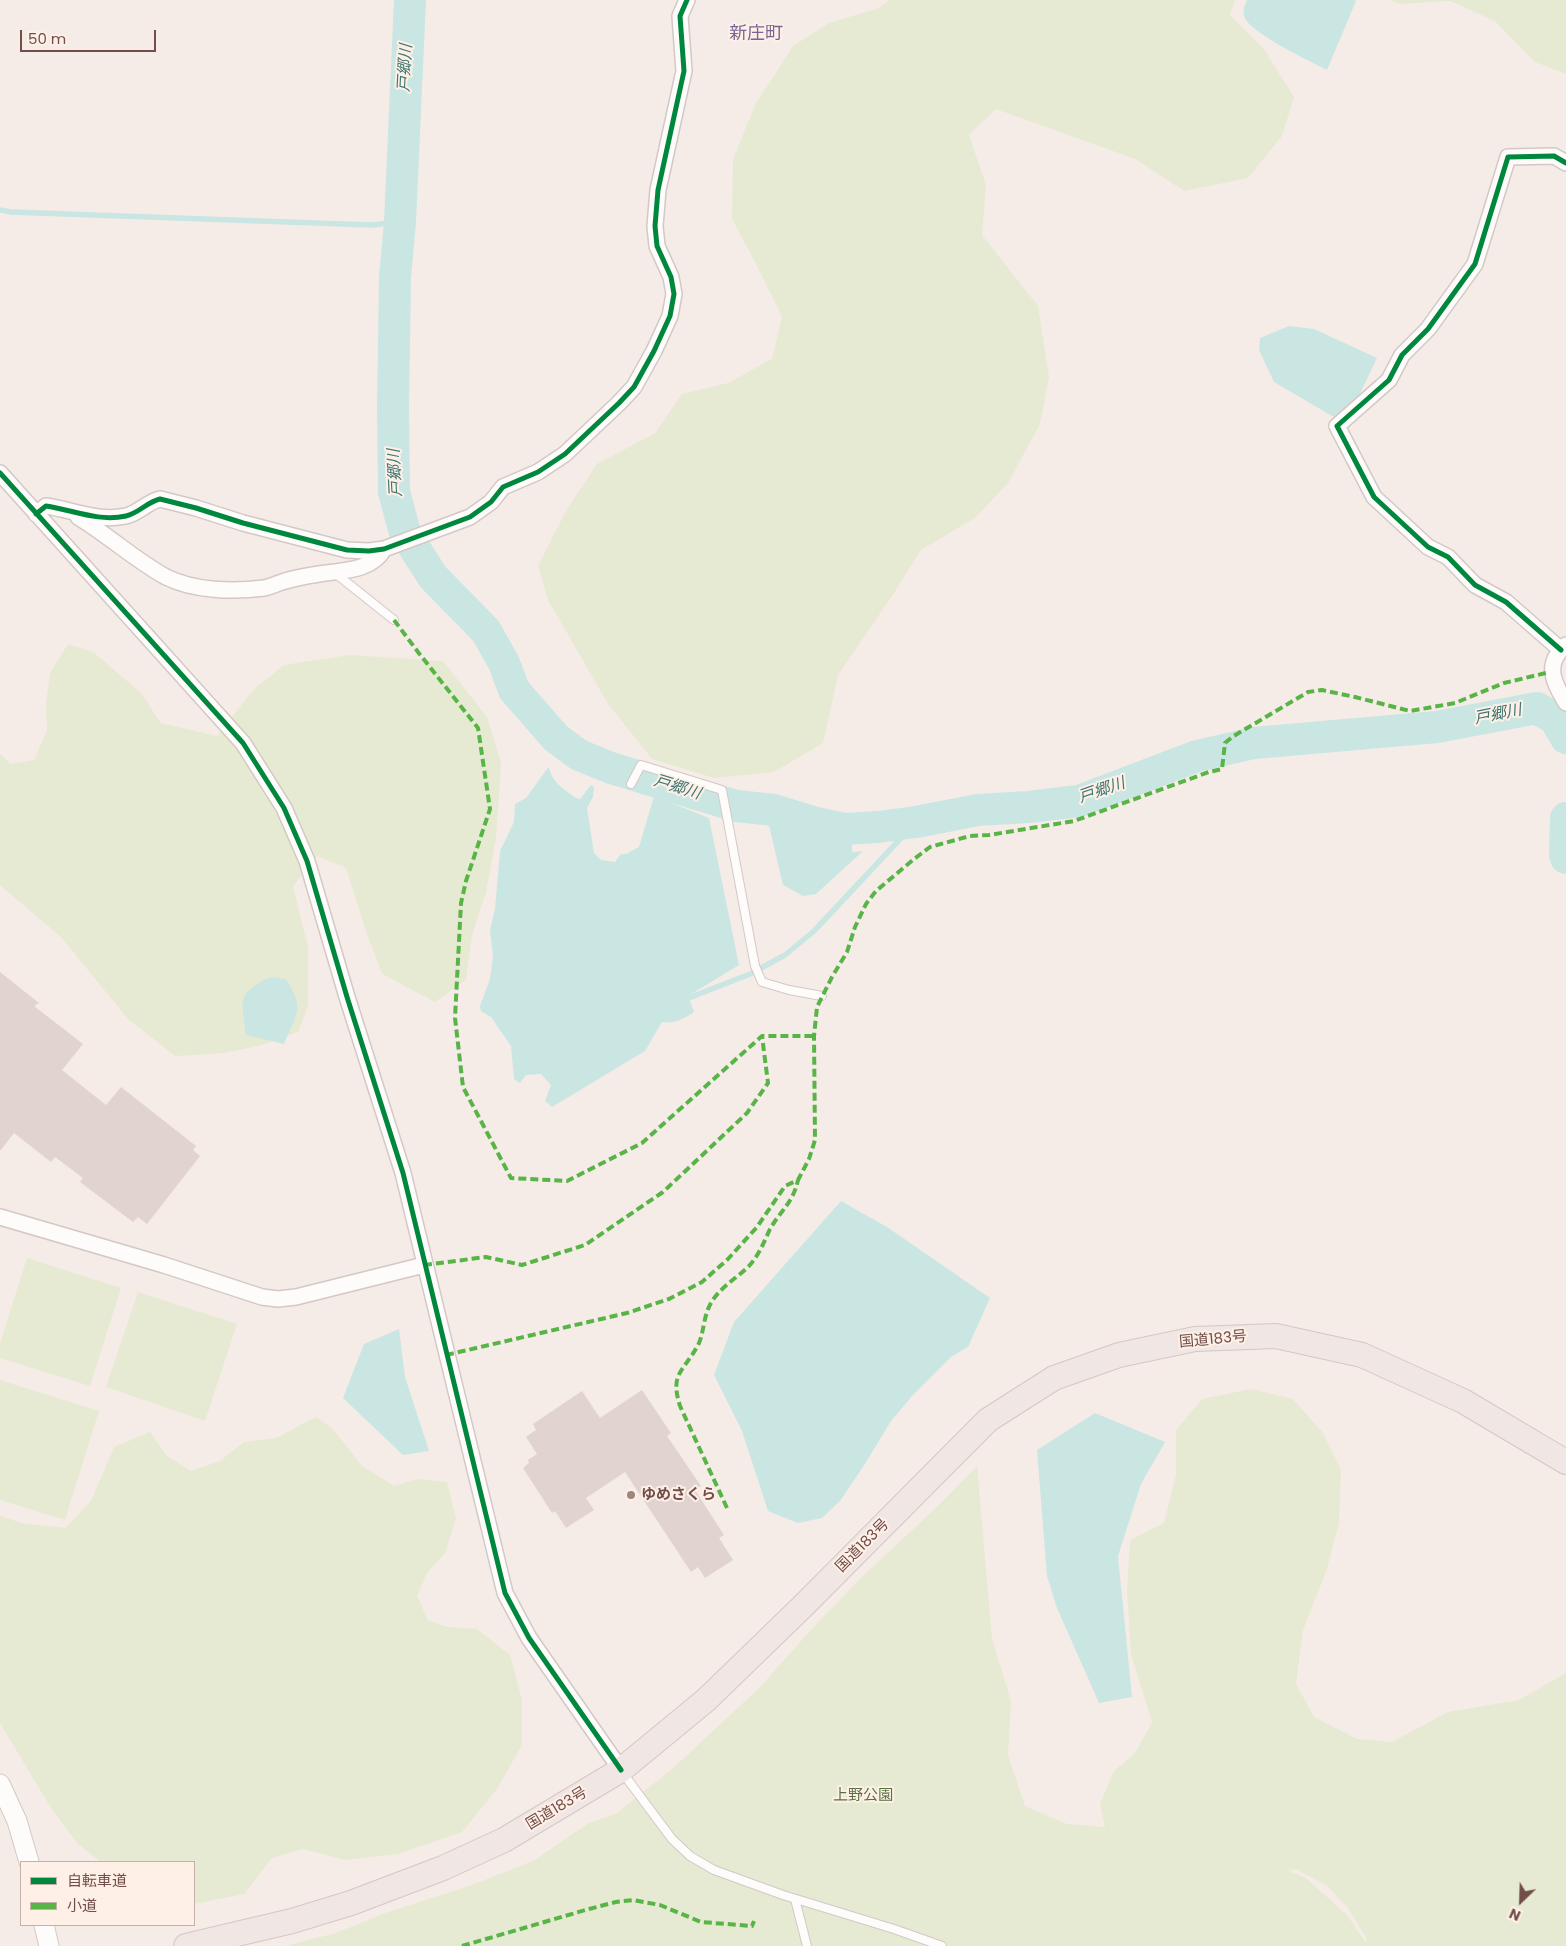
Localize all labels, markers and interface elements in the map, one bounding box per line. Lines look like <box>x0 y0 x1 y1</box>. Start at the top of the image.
scale bar <box>22 20 159 52</box>
district label: 新庄町 <box>729 23 783 45</box>
text: 50 m <box>28 28 66 49</box>
water label: 戸郷川 <box>395 44 417 92</box>
water label: 戸郷川 <box>385 449 407 497</box>
water label: 戸郷川 <box>1473 701 1523 729</box>
water label: 戸郷川 <box>651 772 703 804</box>
water label: 戸郷川 <box>1076 774 1128 808</box>
street label: 国道183号 <box>1178 1328 1248 1352</box>
place label: ゆめさくら <box>641 1486 716 1504</box>
marker: ゆめさくら <box>625 1489 637 1501</box>
street label: 国道183号 <box>833 1516 893 1576</box>
street label: 国道183号 <box>523 1784 591 1834</box>
park label: 上野公園 <box>833 1787 893 1805</box>
legend <box>20 1861 195 1926</box>
text: 自転車道 <box>67 1870 127 1891</box>
north arrow <box>1496 1876 1546 1926</box>
text: 小道 <box>67 1895 97 1916</box>
text: N <box>1506 1903 1524 1926</box>

